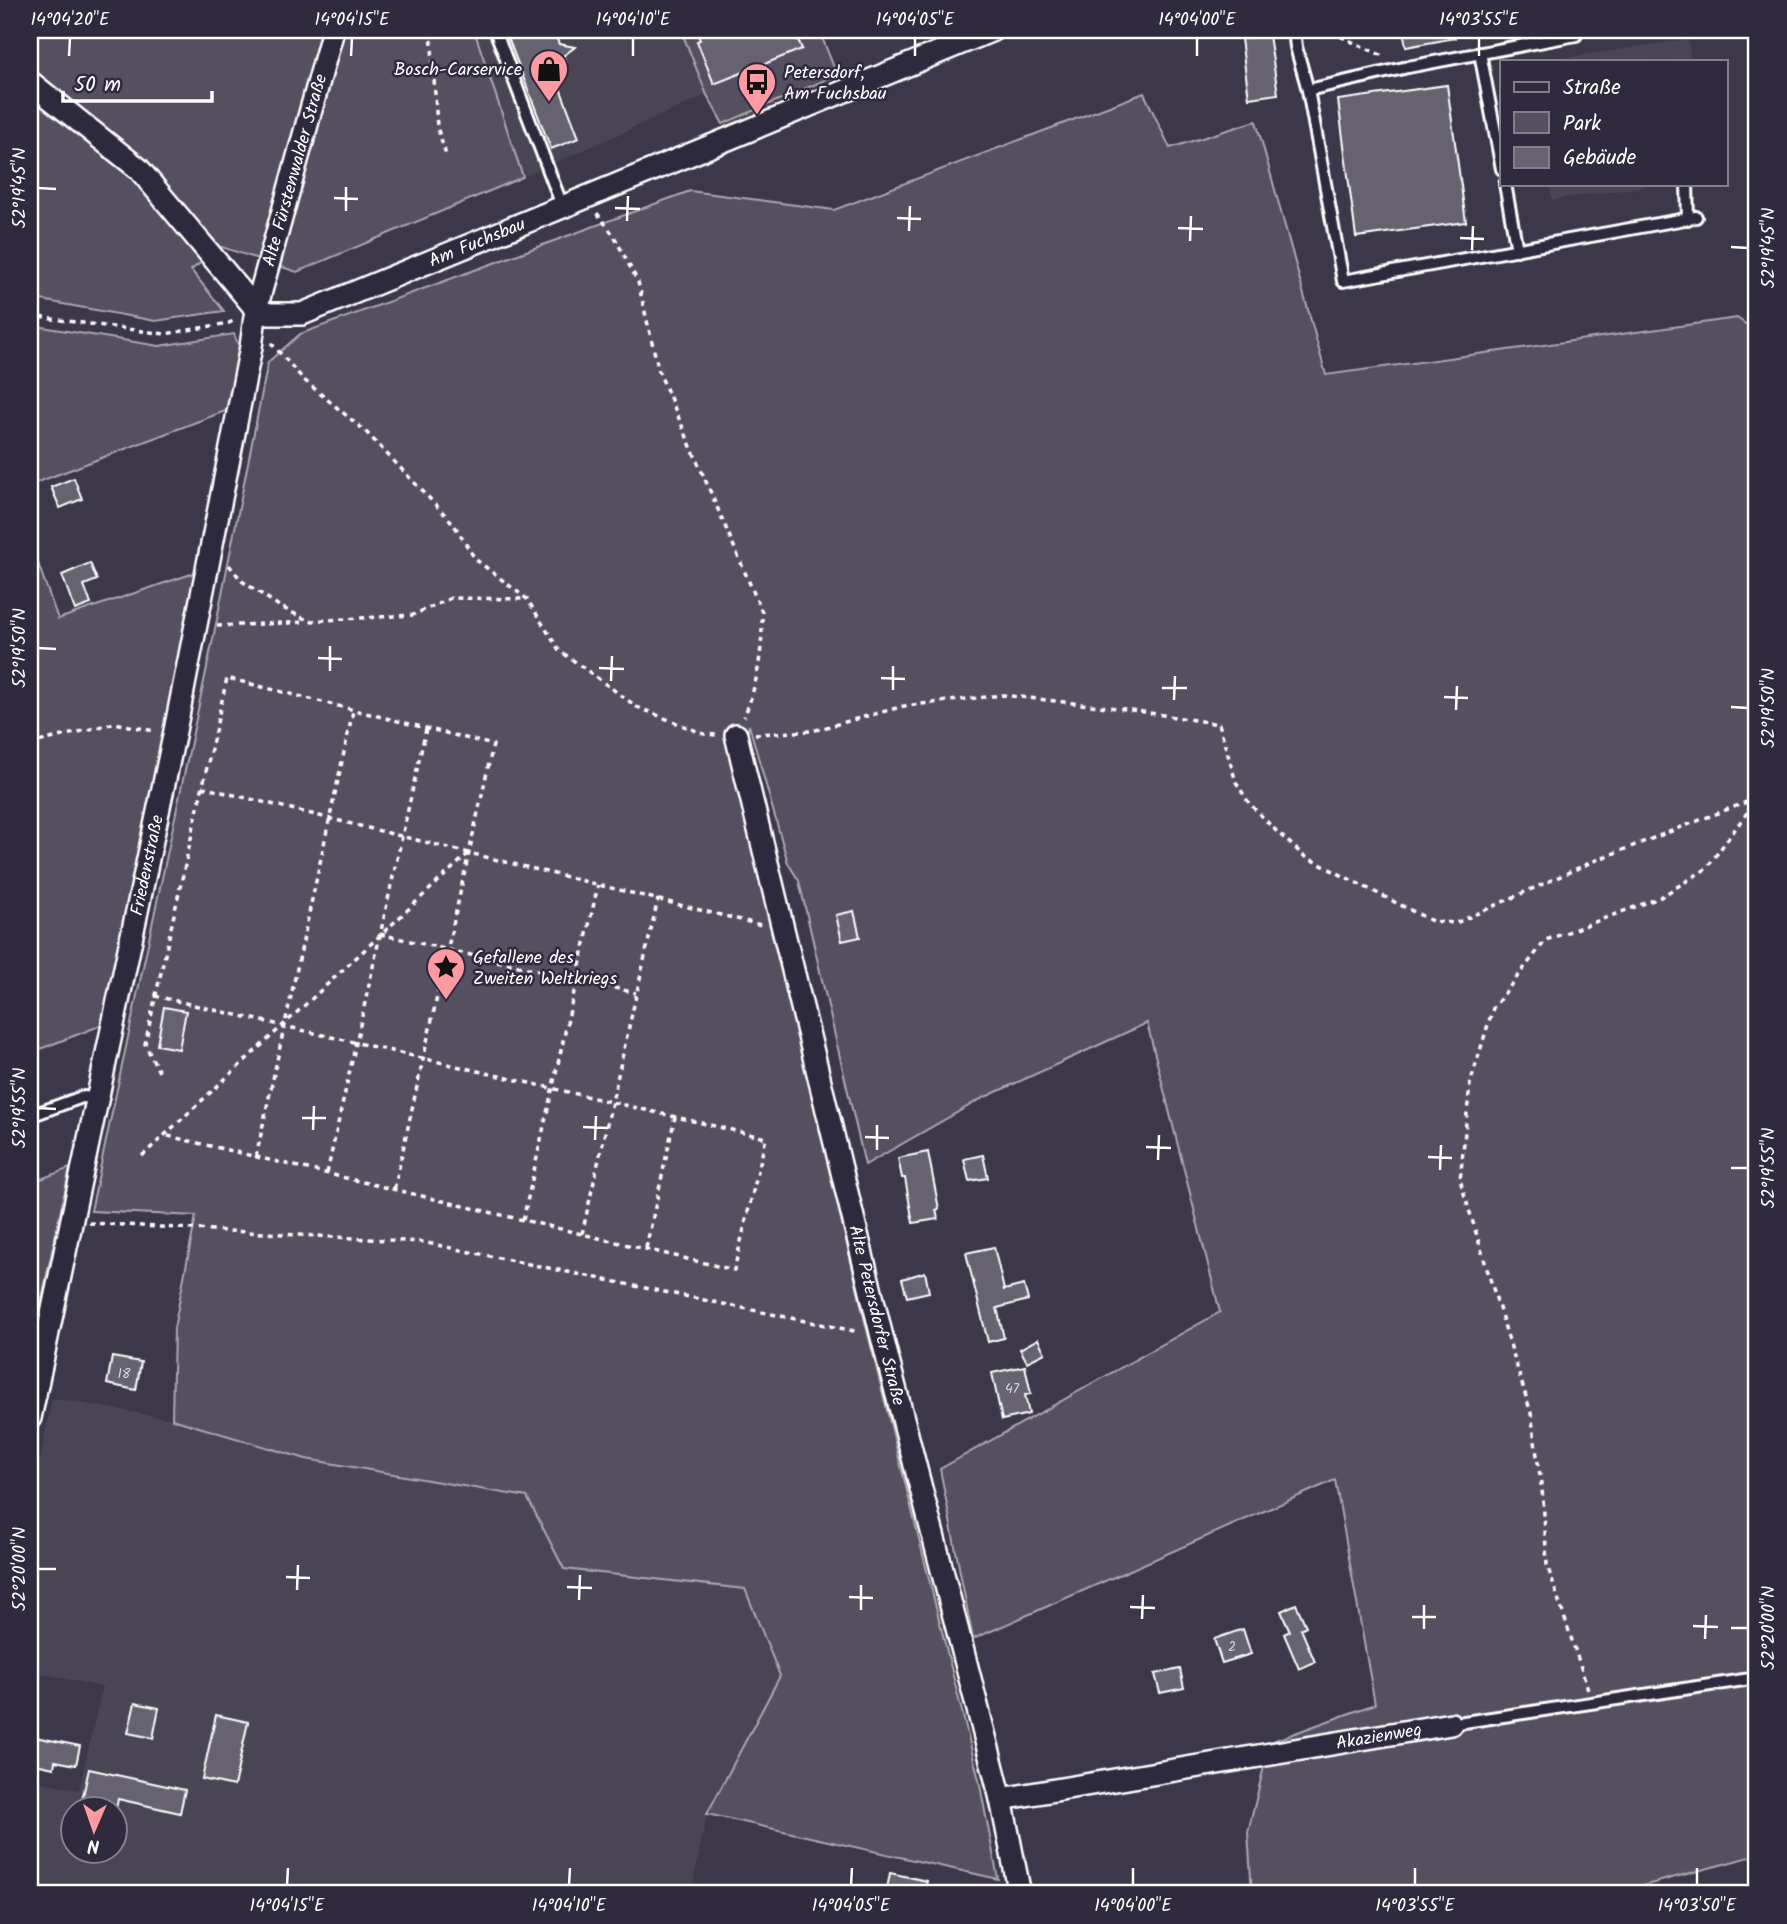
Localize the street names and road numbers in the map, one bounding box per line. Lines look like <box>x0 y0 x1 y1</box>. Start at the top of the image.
street label: Alte Fürstenwalder Straße <box>255 71 336 270</box>
street label: Am Fuchsbau <box>425 210 531 276</box>
street label: Friedenstraße <box>123 813 173 918</box>
street label: Alte Petersdorfer Straße <box>839 1222 912 1409</box>
street label: Akazienweg <box>1334 1716 1424 1759</box>

